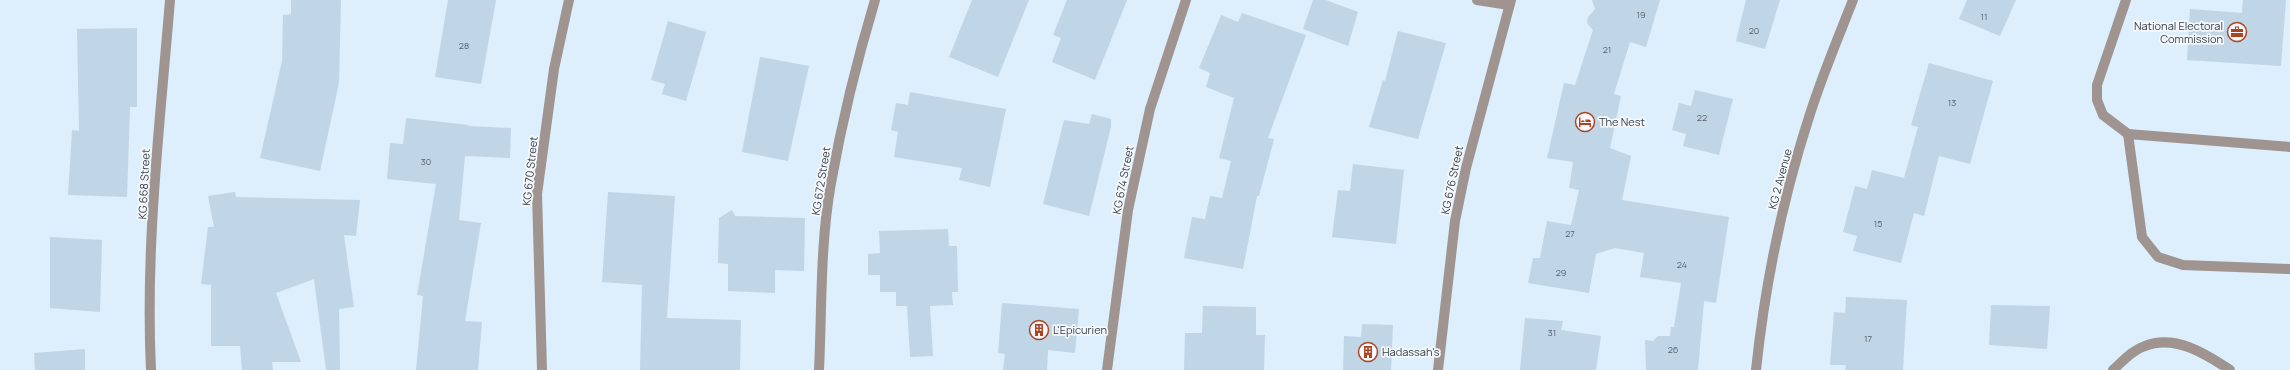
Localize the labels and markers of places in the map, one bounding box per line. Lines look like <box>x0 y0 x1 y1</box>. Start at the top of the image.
place label: National Electoral Commission <box>2134 18 2223 46</box>
office icon: National Electoral Commission <box>2226 21 2248 43</box>
hotel icon: The Nest <box>1574 111 1596 133</box>
place label: The Nest <box>1599 114 1645 129</box>
building icon: L'Epicurien <box>1028 319 1050 341</box>
place label: L'Epicurien <box>1053 322 1107 337</box>
building icon: Hadassah's <box>1357 341 1379 363</box>
place label: Hadassah's <box>1382 344 1440 359</box>

